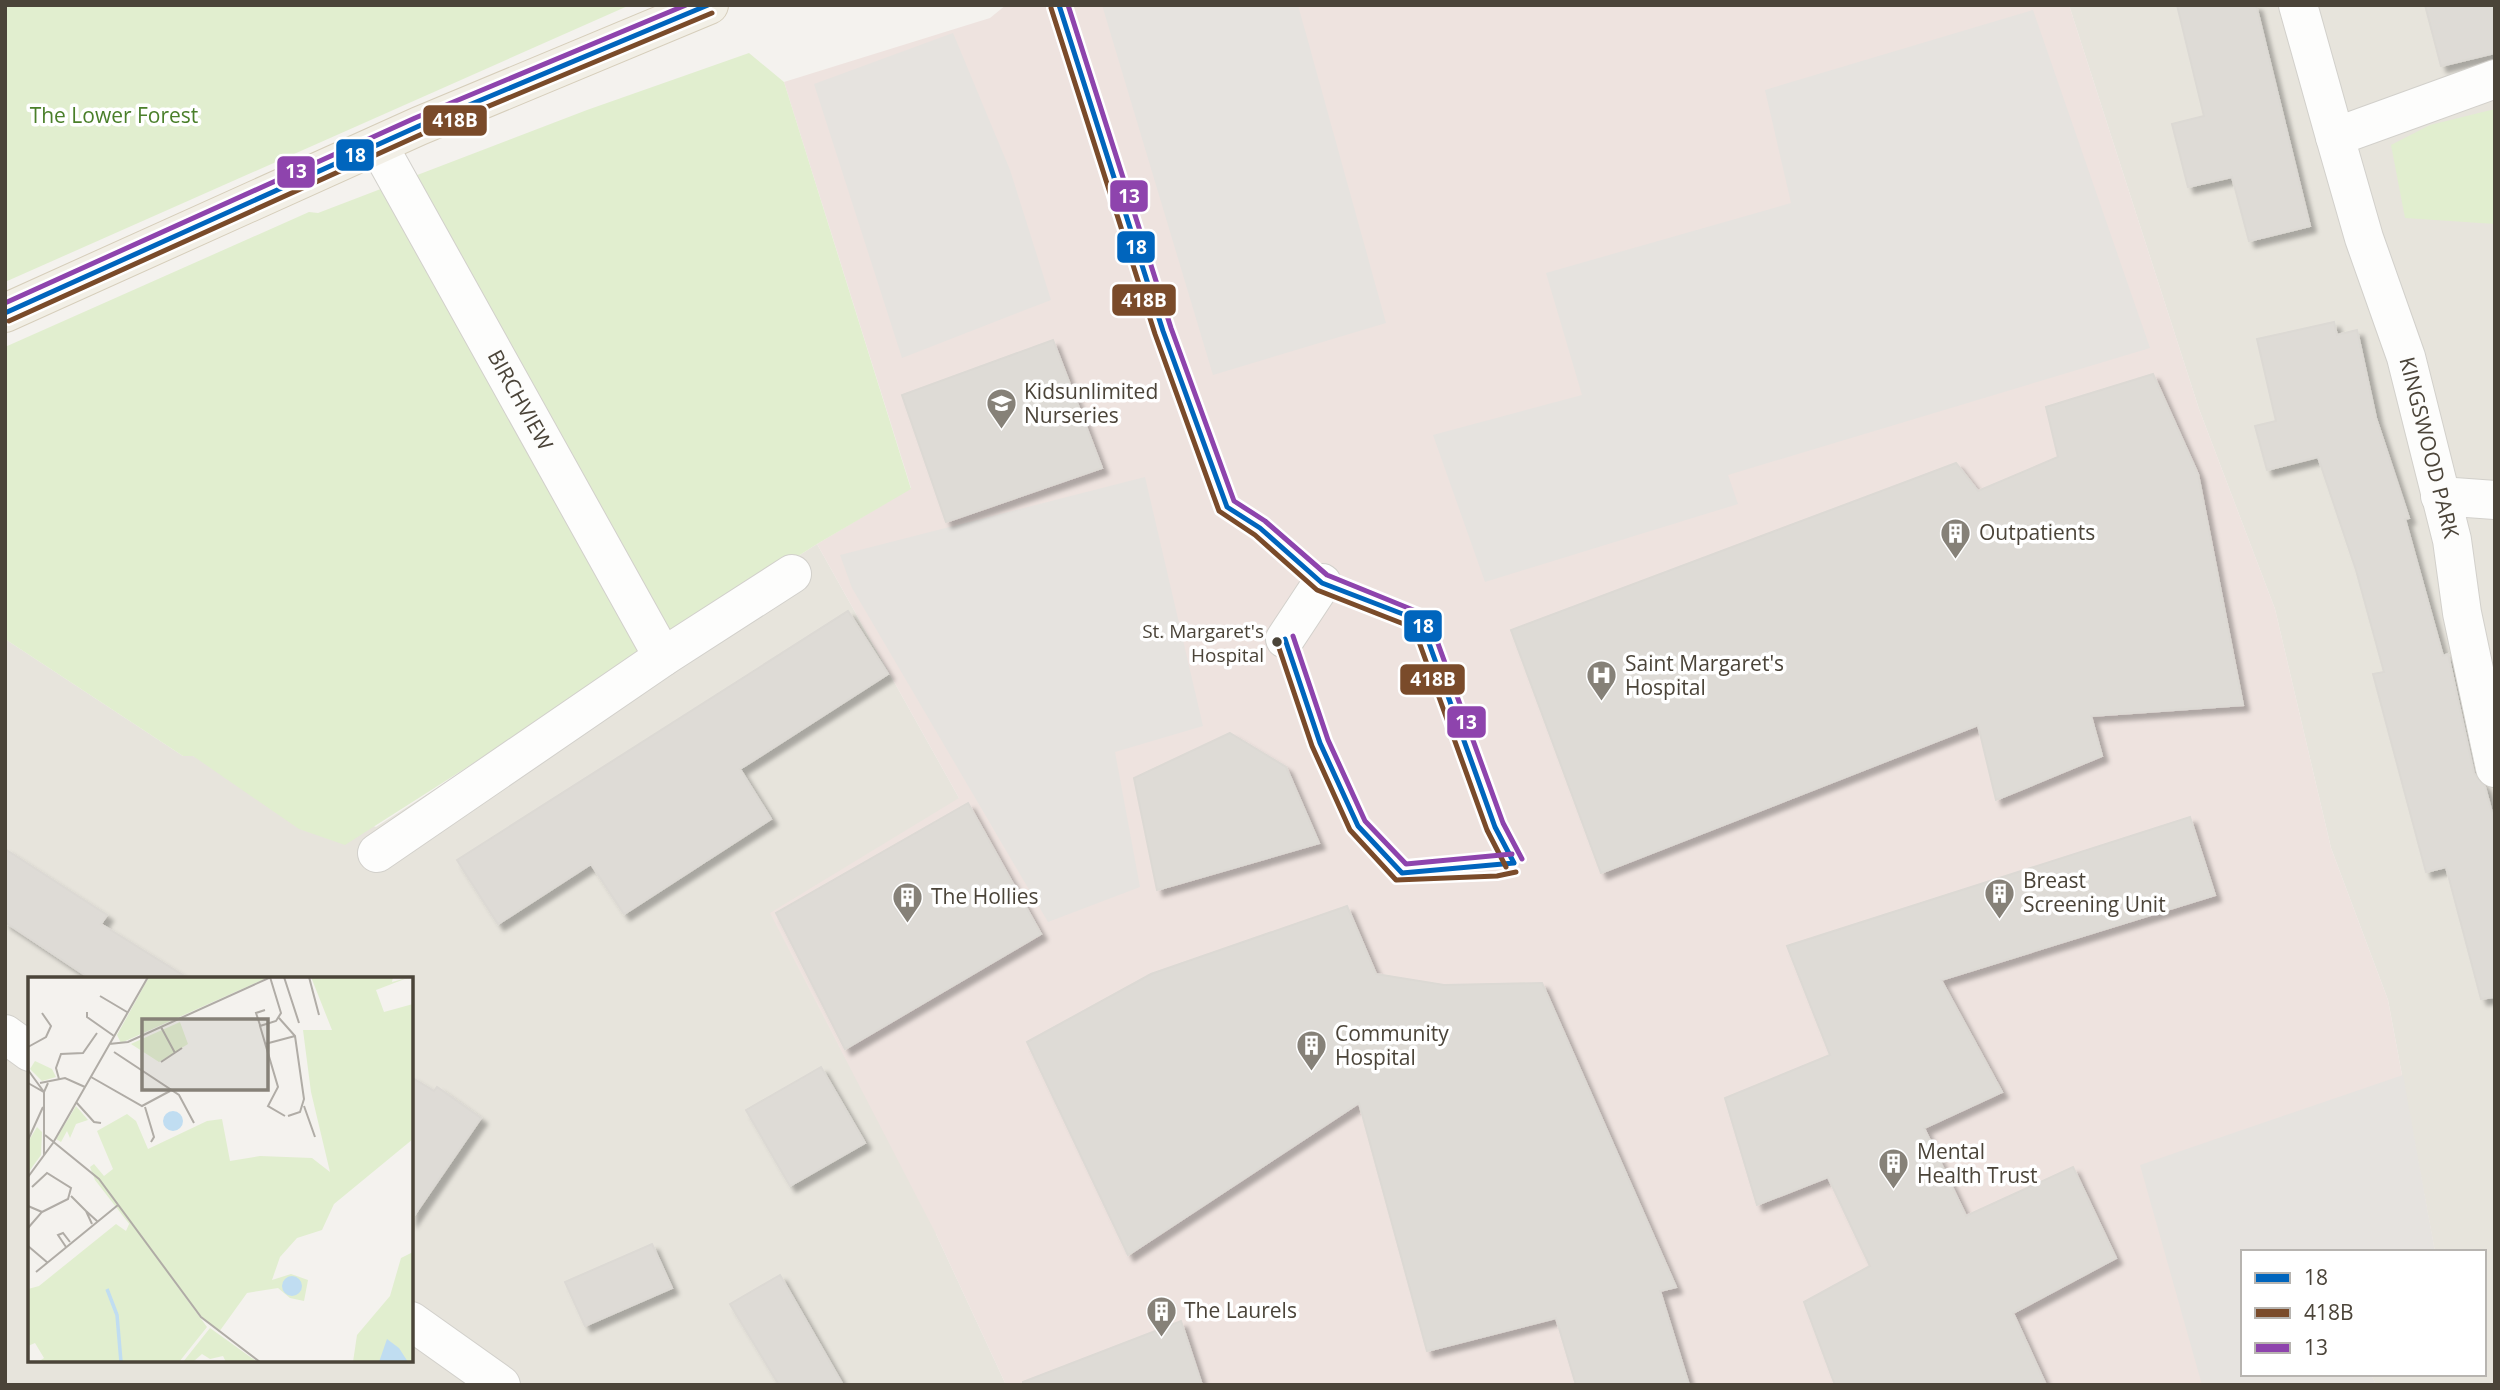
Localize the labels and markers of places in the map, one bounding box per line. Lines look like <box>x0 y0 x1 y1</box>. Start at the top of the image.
place label: Kidsunlimited Nurseries <box>1024 377 1158 429</box>
school or university icon: Kidsunlimited Nurseries <box>984 387 1018 431</box>
building icon: Outpatients <box>1939 516 1973 560</box>
place label: Outpatients <box>1979 518 2095 546</box>
place label: St. Margaret's Hospital <box>1142 618 1264 668</box>
marker: St. Margaret's Hospital <box>1270 635 1284 649</box>
place label: Saint Margaret's Hospital <box>1625 649 1784 701</box>
hospital icon: Saint Margaret's Hospital <box>1585 659 1619 703</box>
place label: Breast Screening Unit <box>2023 866 2166 918</box>
building icon: Breast Screening Unit <box>1983 876 2017 920</box>
building icon: The Hollies <box>891 880 925 924</box>
place label: The Hollies <box>931 882 1039 910</box>
place label: Community Hospital <box>1335 1019 1449 1071</box>
building icon: Community Hospital <box>1295 1029 1329 1073</box>
place label: Mental Health Trust <box>1917 1137 2038 1189</box>
building icon: Mental Health Trust <box>1877 1147 1911 1191</box>
building icon: The Laurels <box>1144 1294 1178 1338</box>
place label: The Laurels <box>1184 1296 1297 1324</box>

